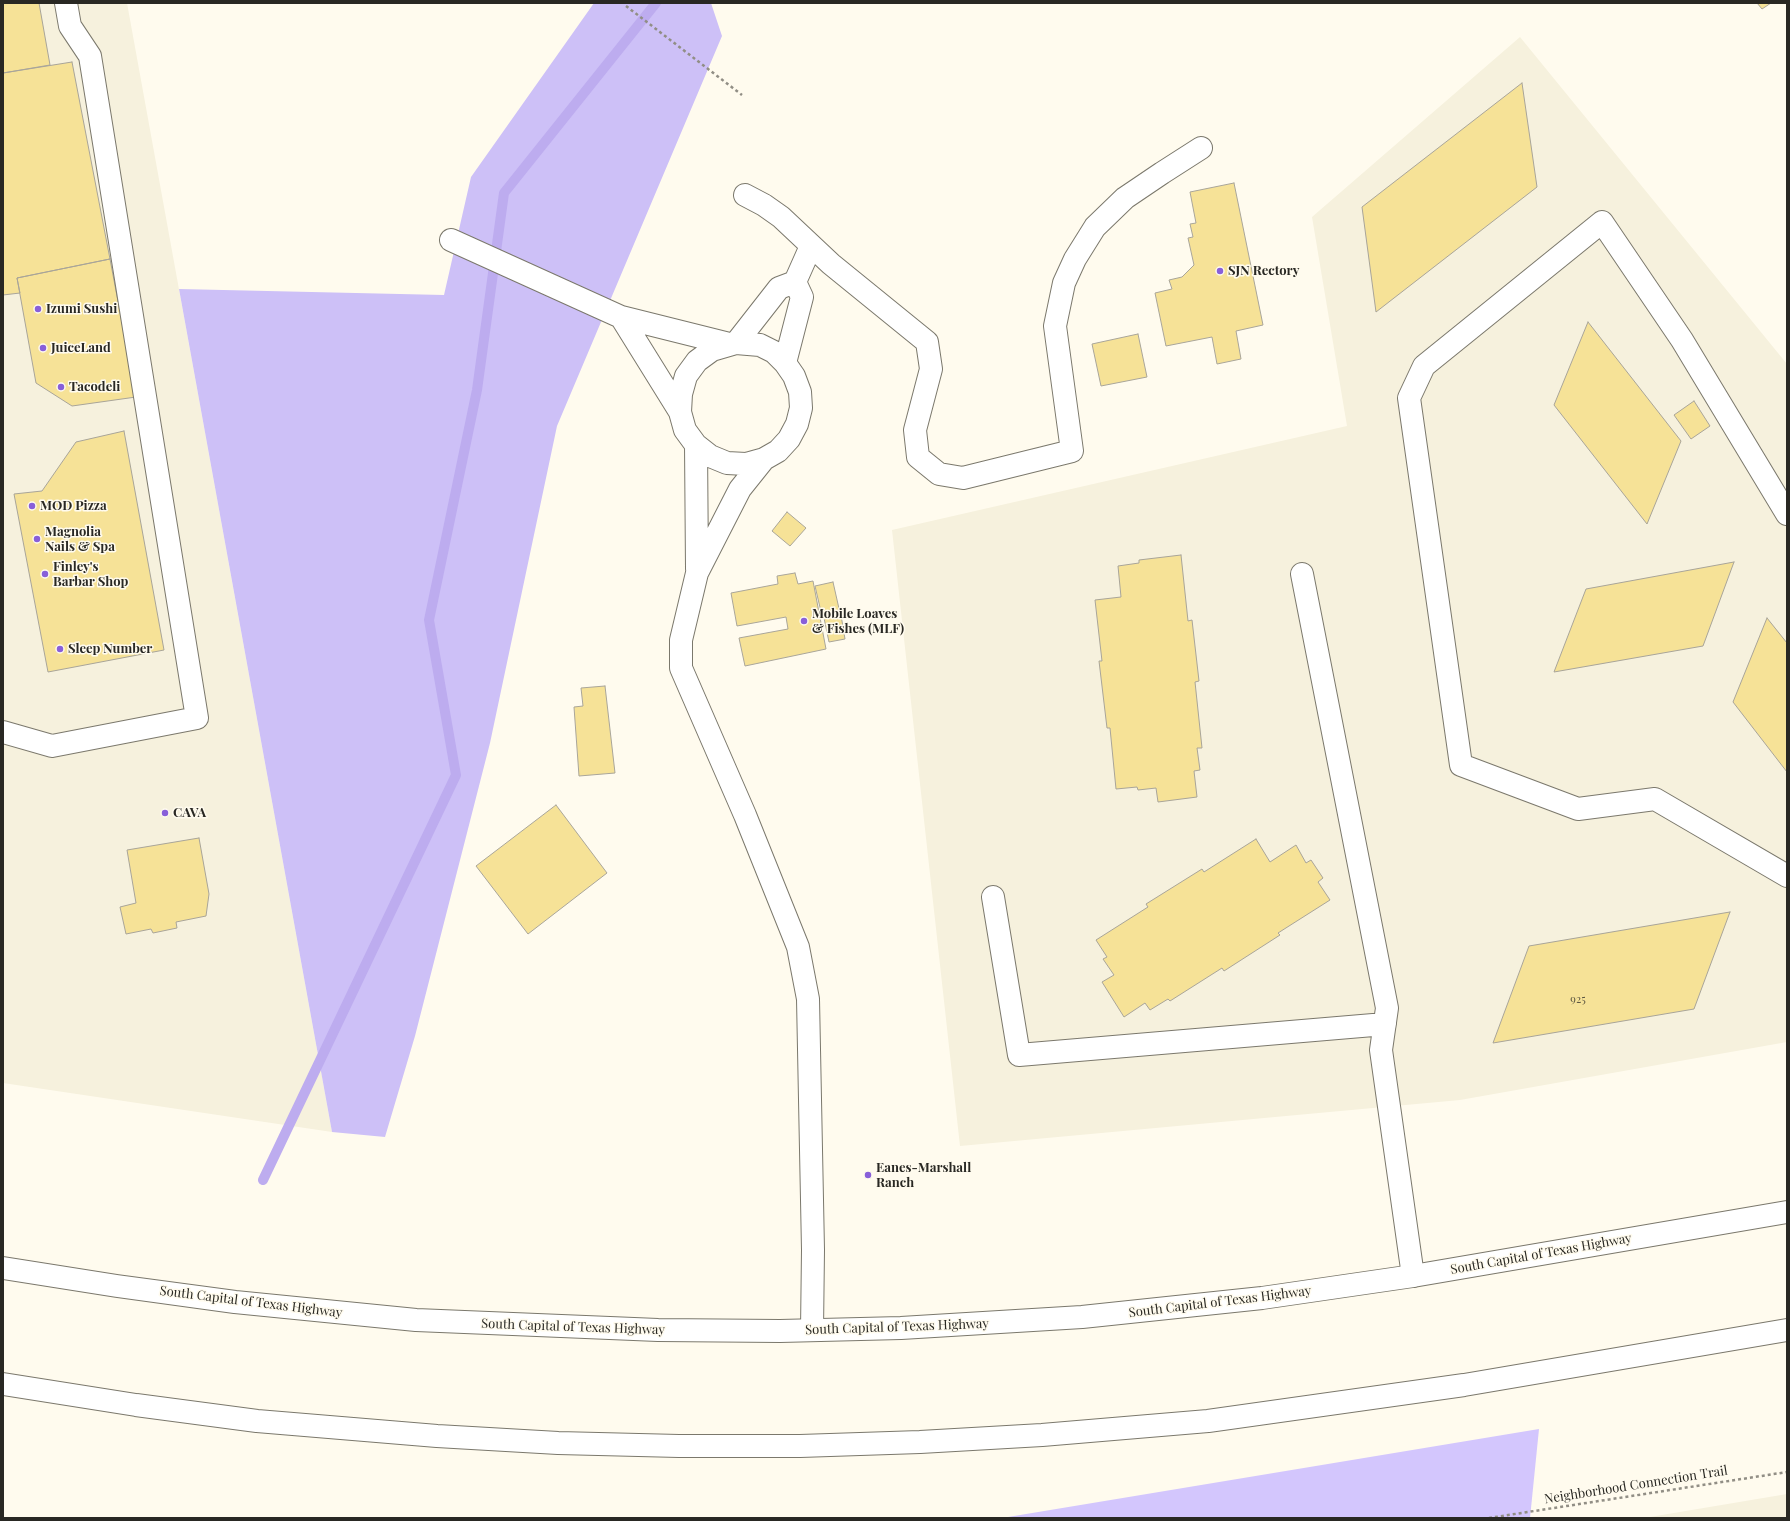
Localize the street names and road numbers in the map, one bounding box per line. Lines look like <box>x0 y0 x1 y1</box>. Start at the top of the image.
street label: South Capital of Texas Highway <box>1449 1230 1633 1278</box>
street label: South Capital of Texas Highway <box>159 1283 343 1321</box>
street label: South Capital of Texas Highway <box>1128 1283 1312 1321</box>
street label: South Capital of Texas Highway <box>481 1316 665 1338</box>
street label: South Capital of Texas Highway <box>805 1316 989 1338</box>
street label: Neighborhood Connection Trail <box>1543 1463 1729 1507</box>

